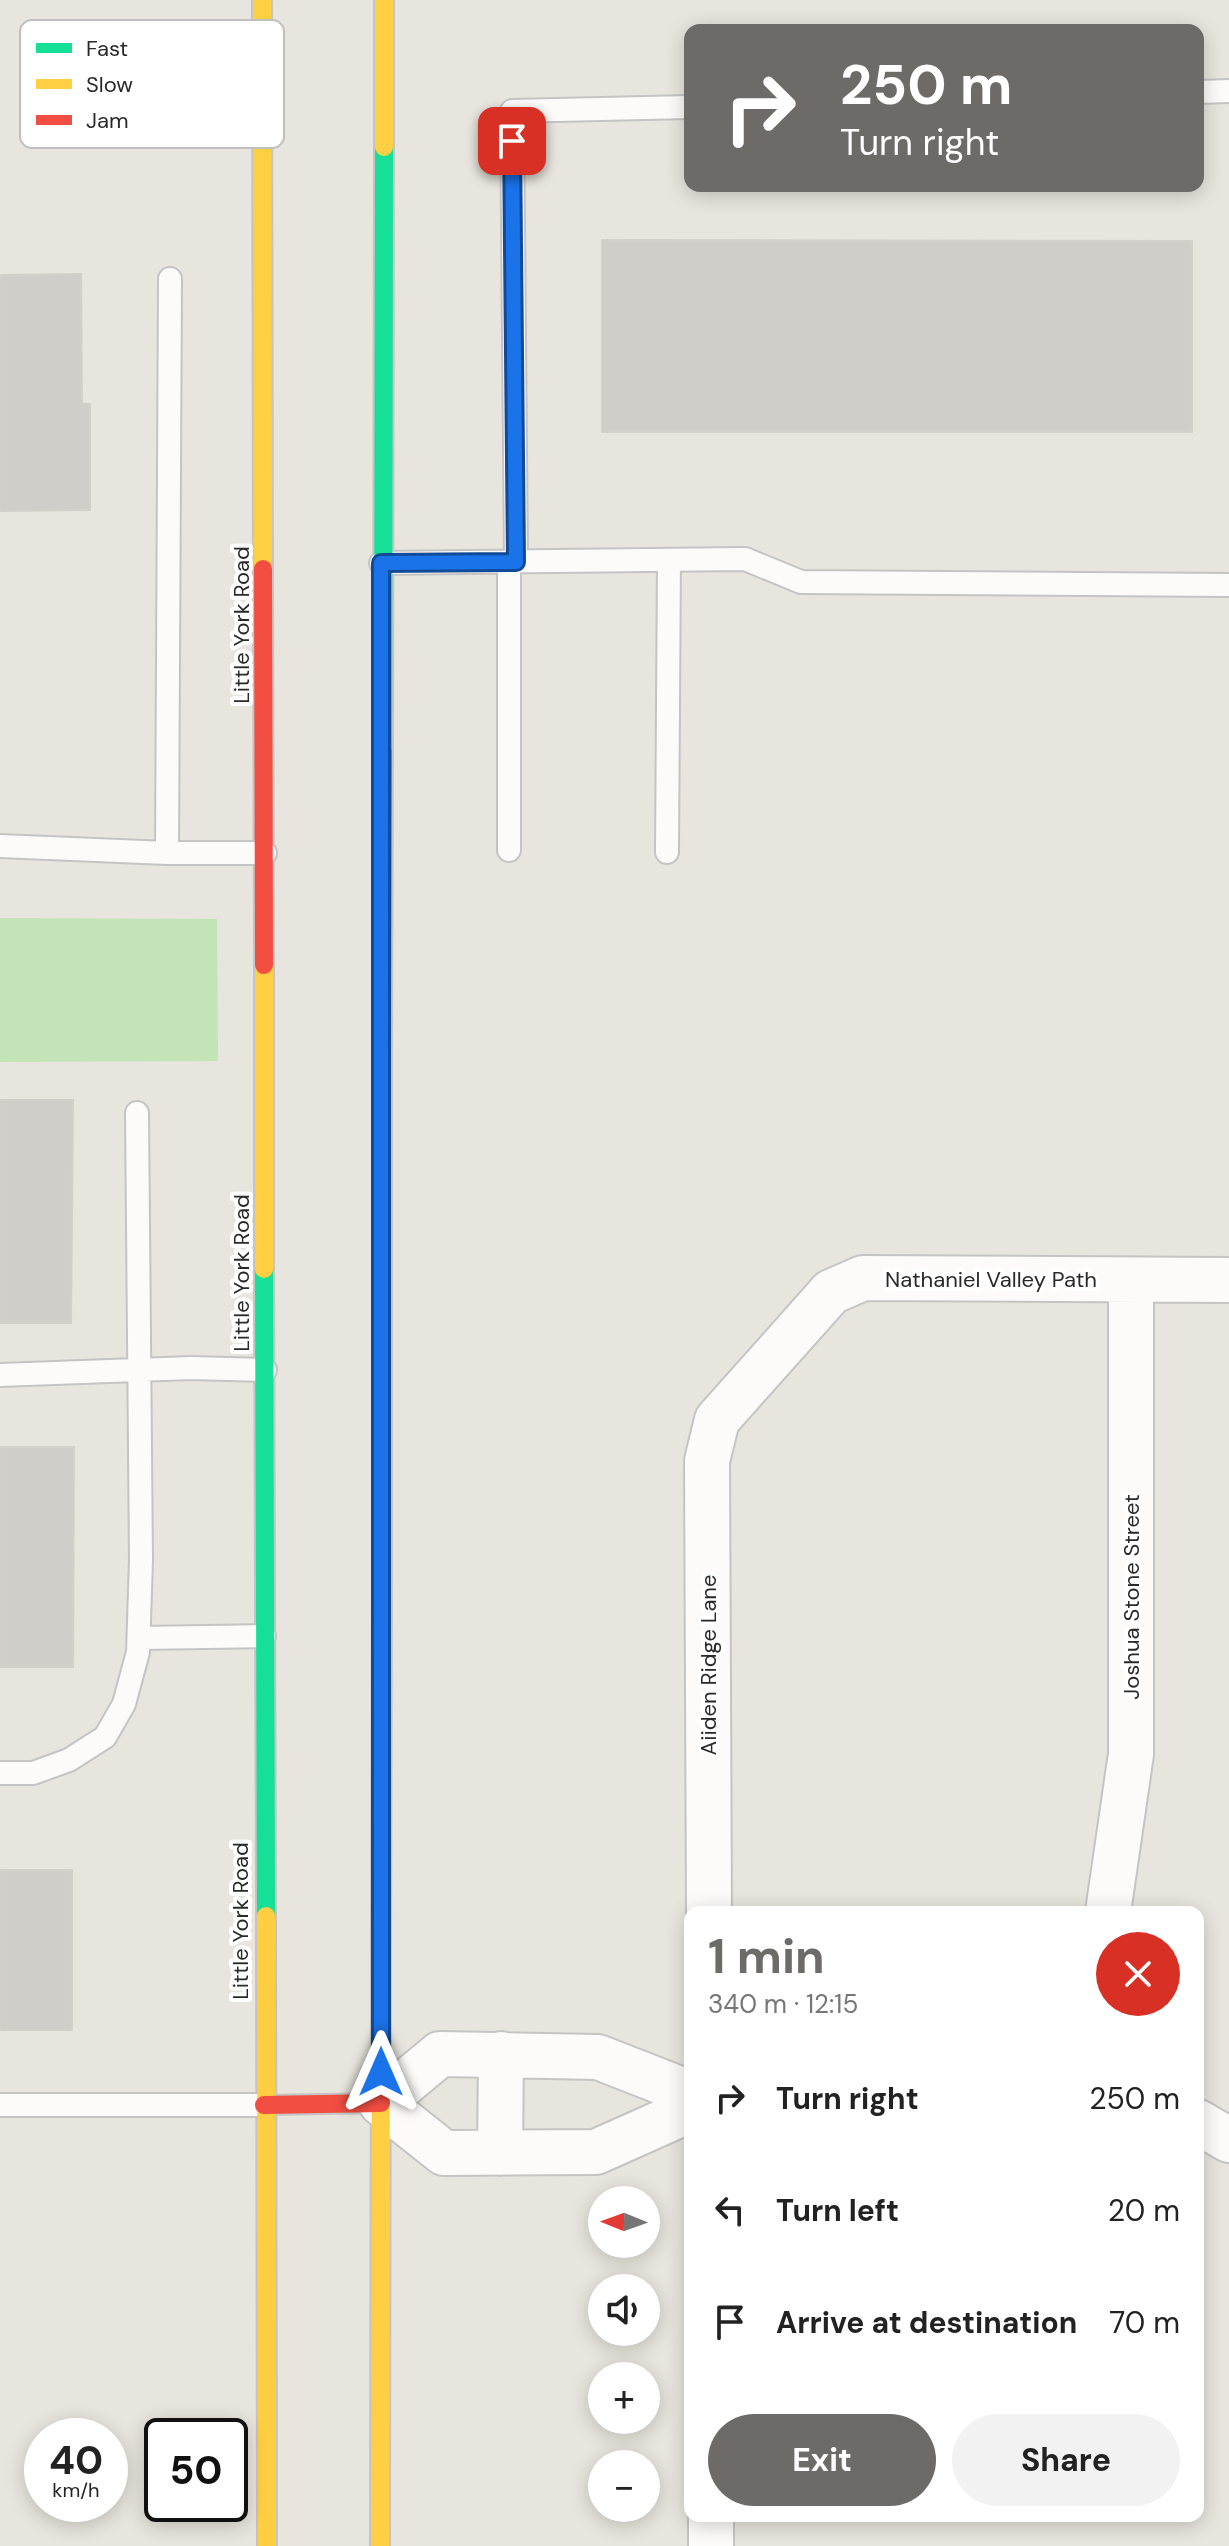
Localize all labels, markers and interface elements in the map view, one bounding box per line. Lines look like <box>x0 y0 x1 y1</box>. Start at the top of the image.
legend <box>20 20 284 148</box>
text: Fast <box>86 34 128 63</box>
text: 250 m <box>840 48 1012 121</box>
icon: right <box>708 56 812 160</box>
text: Slow <box>86 70 133 99</box>
text: Jam <box>86 106 129 135</box>
pin <box>478 107 546 175</box>
icon: arrive <box>490 119 534 163</box>
text: Turn right <box>840 119 999 166</box>
street label: Little York Road <box>227 546 256 704</box>
street label: Little York Road <box>227 1194 256 1352</box>
street label: Nathaniel Valley Path <box>885 1265 1097 1294</box>
street label: Joshua Stone Street <box>1117 1494 1146 1700</box>
street label: Aiiden Ridge Lane <box>694 1575 723 1755</box>
street label: Little York Road <box>226 1842 255 2000</box>
text: 1 min <box>708 1925 825 1988</box>
button: close <box>1096 1932 1180 2016</box>
text: 340 m · 12:15 <box>708 1987 858 2021</box>
position arrow <box>339 2030 423 2114</box>
icon: right <box>708 2076 752 2120</box>
text: Turn right <box>776 2079 919 2118</box>
text: 250 m <box>1089 2079 1180 2118</box>
north arrow <box>588 2186 660 2258</box>
map controls <box>588 2186 660 2522</box>
icon: left <box>708 2188 752 2232</box>
text: Turn left <box>776 2191 899 2230</box>
text: 20 m <box>1108 2191 1180 2230</box>
button: sound <box>588 2274 660 2346</box>
icon: arrive <box>708 2300 752 2344</box>
text: Arrive at destination <box>776 2303 1077 2342</box>
text: 70 m <box>1109 2303 1180 2342</box>
button: + <box>588 2362 660 2434</box>
button: Exit <box>708 2414 936 2506</box>
button: Share <box>952 2414 1180 2506</box>
speed limit sign: 50 <box>144 2418 248 2522</box>
text: 40 <box>49 2434 103 2486</box>
button: − <box>588 2450 660 2522</box>
text: km/h <box>52 2477 100 2503</box>

